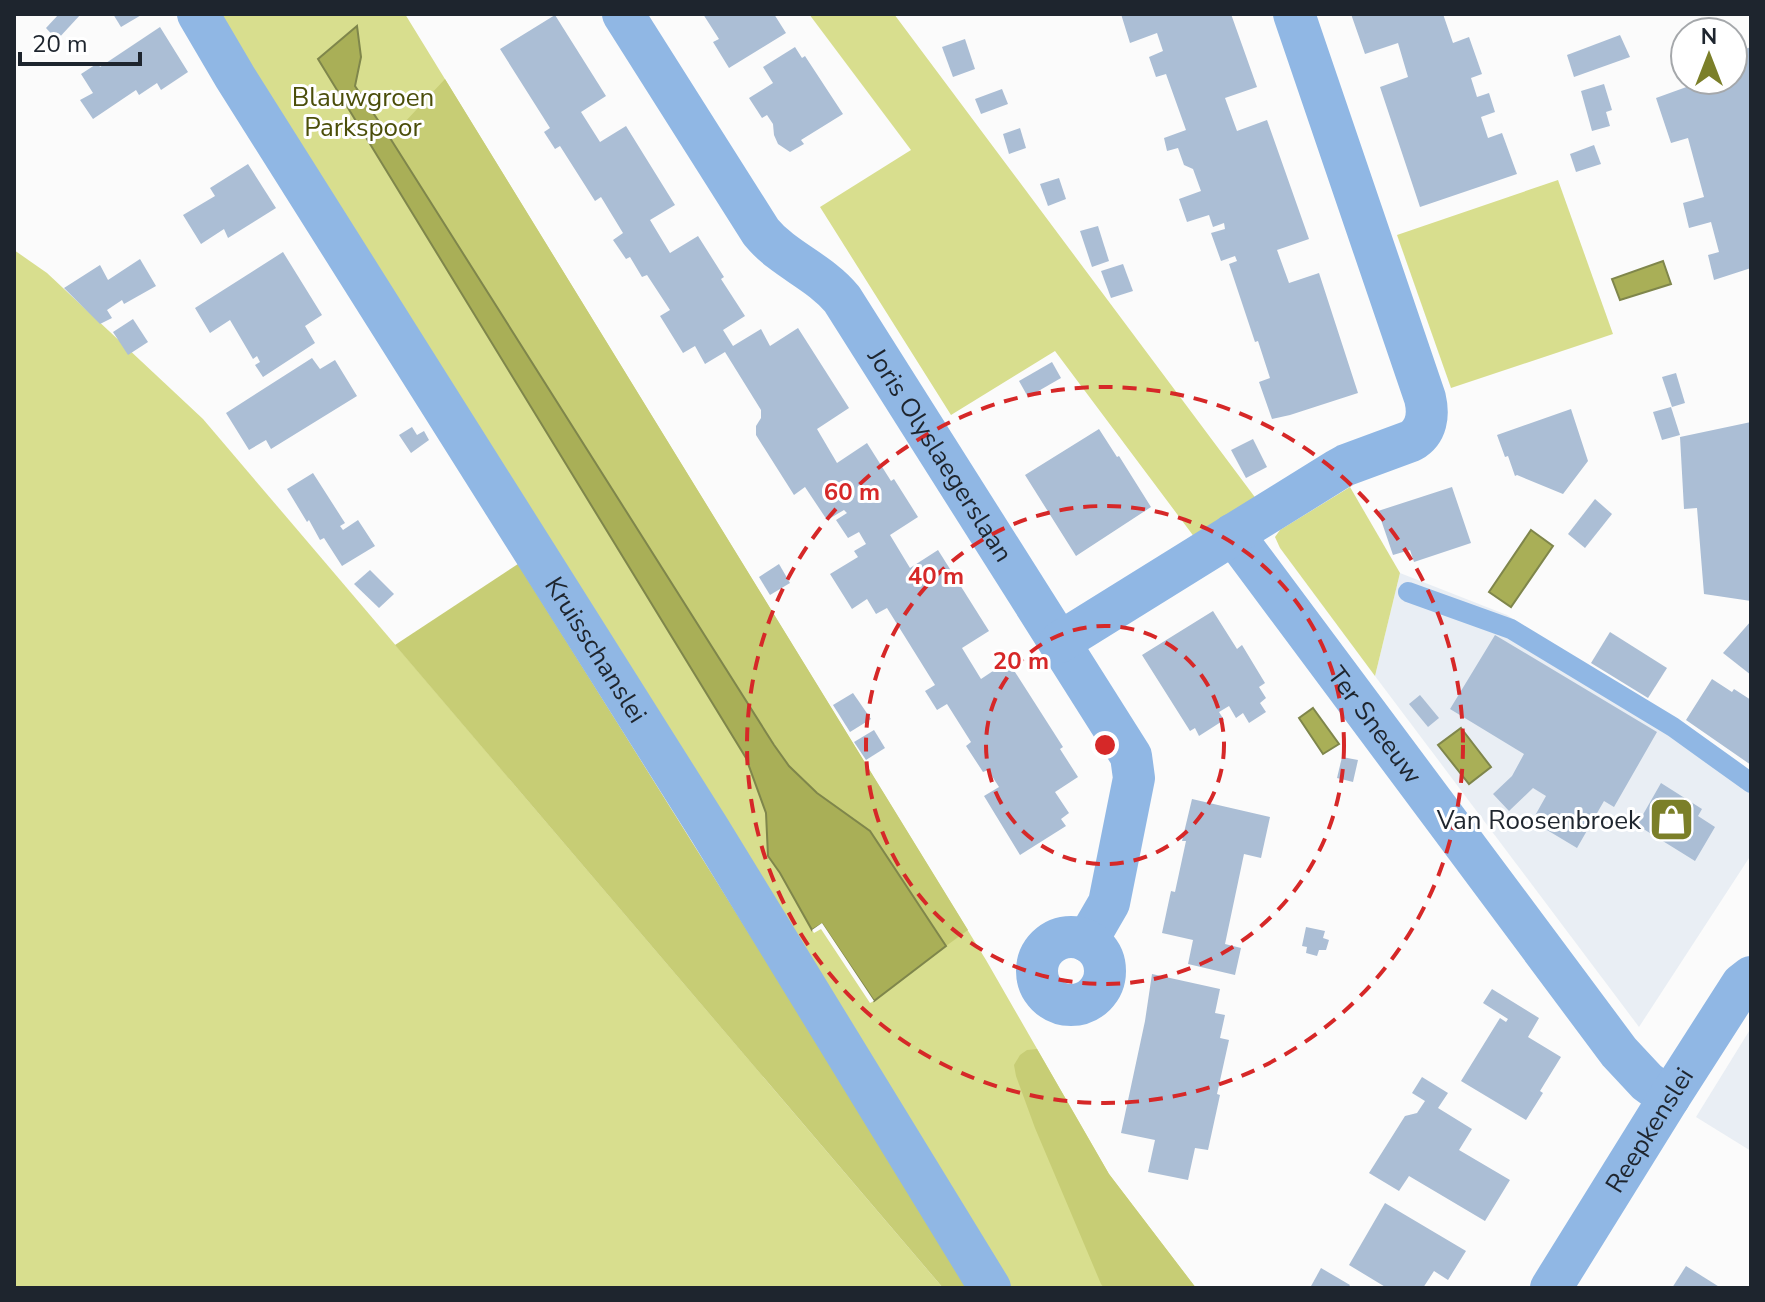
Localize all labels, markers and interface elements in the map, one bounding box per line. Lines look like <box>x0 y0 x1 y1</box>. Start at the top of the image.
scale bar <box>20 16 140 66</box>
north arrow <box>1669 16 1749 96</box>
text: N <box>1701 22 1717 52</box>
text: 20 m <box>32 28 88 60</box>
park label: Blauwgroen Parkspoor <box>292 80 434 145</box>
street label: Joris Olyslaegerslaan <box>859 341 1021 569</box>
text: 60 m <box>824 476 880 508</box>
text: 40 m <box>908 560 964 592</box>
street label: Kruisschanslei <box>536 570 655 730</box>
text: 20 m <box>993 645 1049 677</box>
street label: Ter Sneeuw <box>1319 659 1430 791</box>
centre of rings <box>1091 731 1119 759</box>
shop icon: Van Roosenbroek <box>1648 796 1696 844</box>
place label: Van Roosenbroek <box>1436 803 1642 838</box>
street label: Reepkenslei <box>1597 1061 1702 1199</box>

